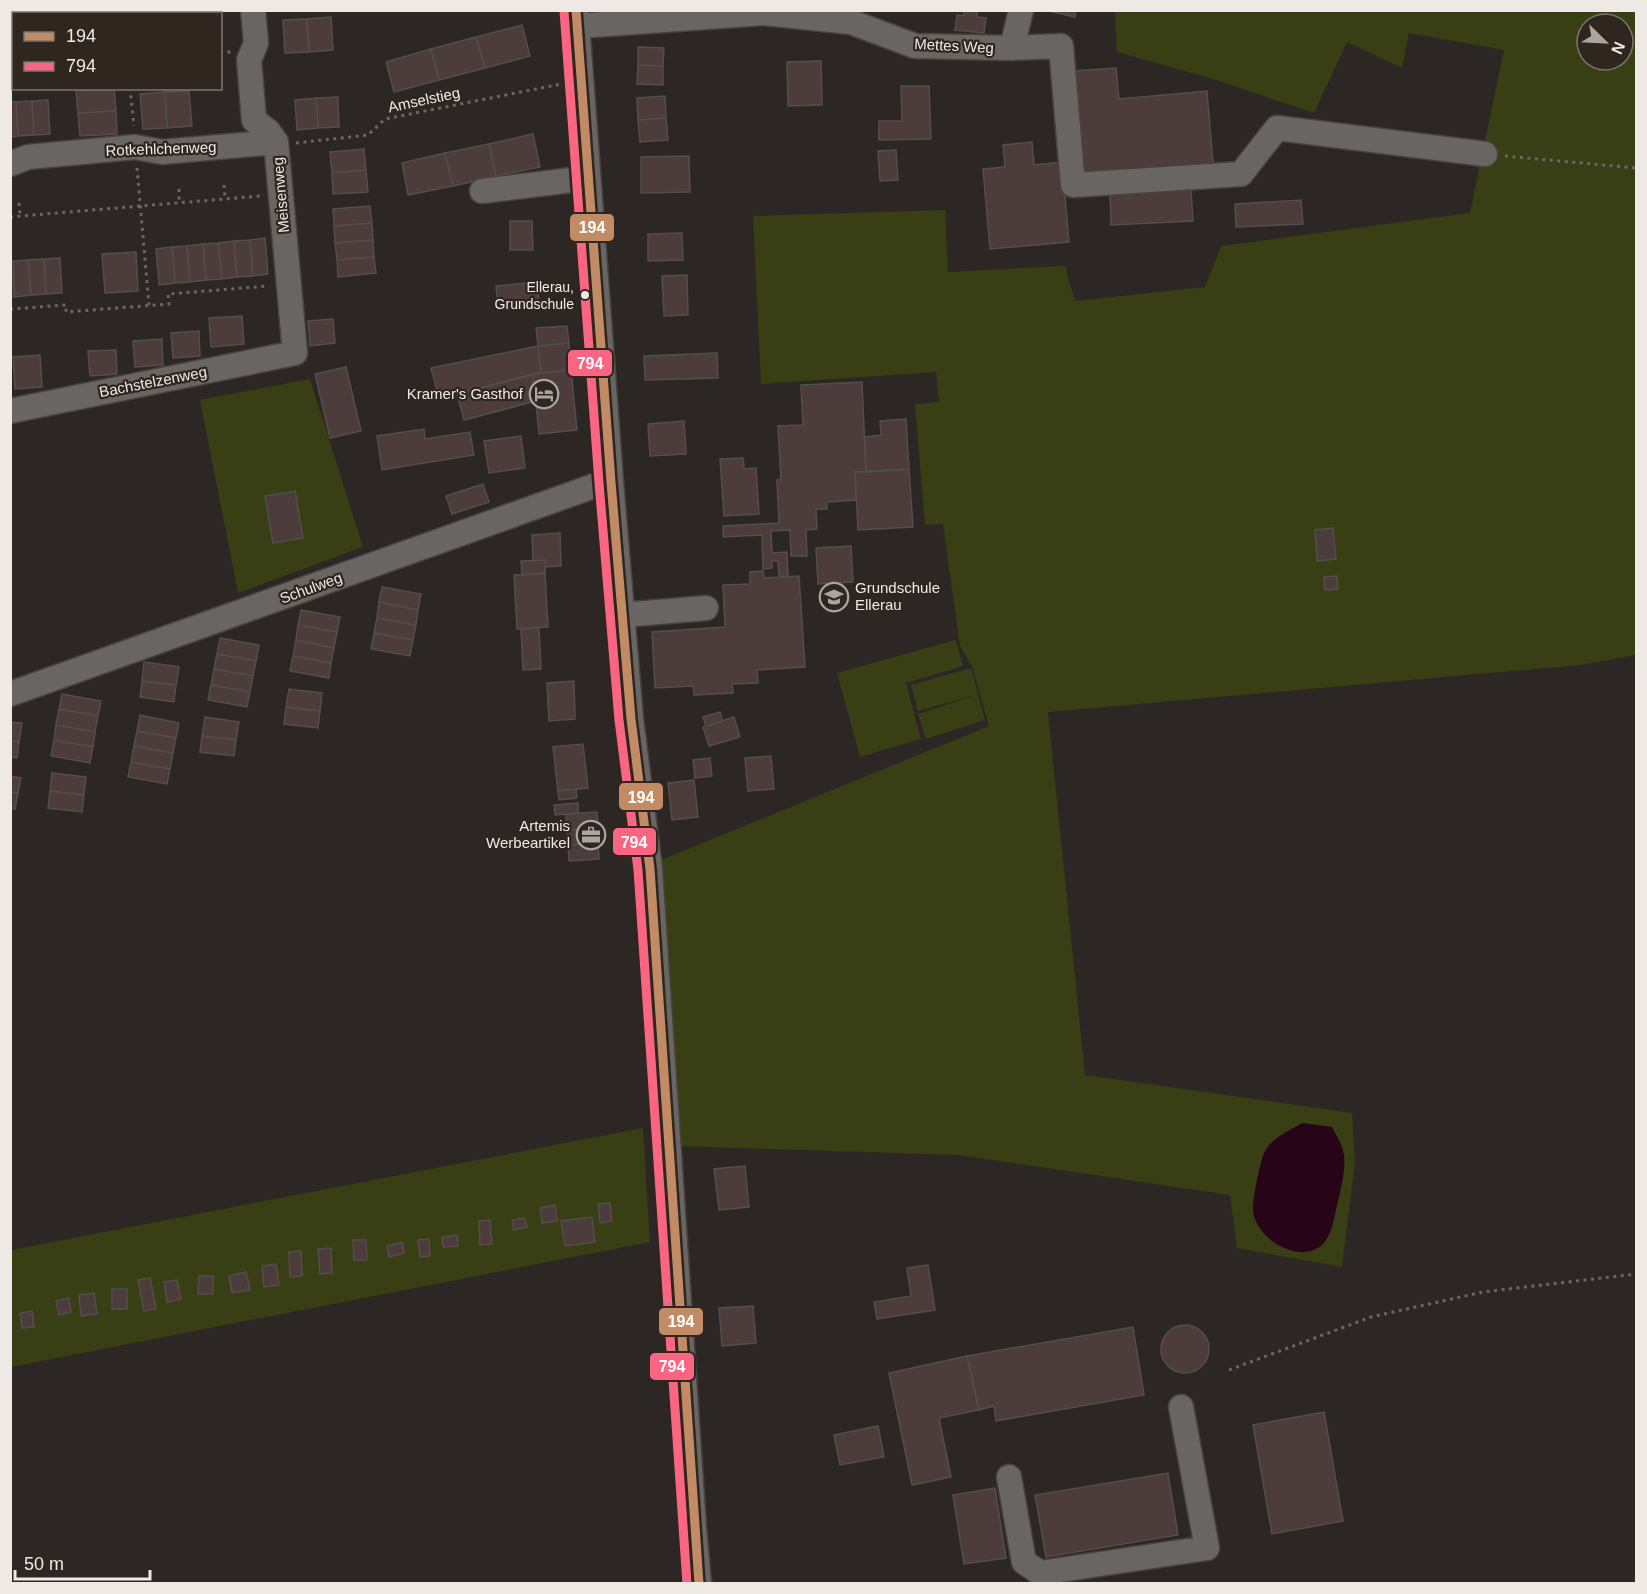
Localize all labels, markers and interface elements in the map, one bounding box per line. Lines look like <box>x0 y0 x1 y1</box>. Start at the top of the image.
legend <box>12 12 222 90</box>
north arrow <box>1575 12 1635 72</box>
text: 194 <box>66 26 96 46</box>
street label: Mettes Weg <box>914 35 994 56</box>
text: N <box>1608 39 1628 57</box>
text: 794 <box>66 56 96 76</box>
street label: Amselstieg <box>386 84 462 115</box>
street label: Rotkehlchenweg <box>105 138 217 159</box>
street label: Meisenweg <box>269 157 292 234</box>
line badge: 194 <box>569 213 615 242</box>
text: 194 <box>579 219 605 236</box>
place label: Ellerau, Grundschule <box>495 279 574 312</box>
marker: Ellerau, Grundschule <box>579 289 591 301</box>
line badge: 794 <box>567 349 613 377</box>
text: 794 <box>577 355 603 372</box>
street label: Bachstelzenweg <box>98 363 208 400</box>
hotel icon: Kramer's Gasthof <box>528 378 560 410</box>
place label: Kramer's Gasthof <box>407 385 524 402</box>
street label: Schulweg <box>277 568 344 607</box>
place label: Grundschule Ellerau <box>855 579 940 613</box>
school or university icon: Grundschule Ellerau <box>818 581 850 613</box>
line badge: 194 <box>618 782 664 811</box>
text: 194 <box>628 789 654 806</box>
place label: Artemis Werbeartikel <box>486 817 570 851</box>
office icon: Artemis Werbeartikel <box>575 819 607 851</box>
line badge: 794 <box>612 827 657 856</box>
text: 794 <box>621 834 647 851</box>
line badge: 194 <box>658 1307 704 1336</box>
text: 194 <box>668 1313 694 1330</box>
line badge: 794 <box>649 1352 695 1381</box>
text: 794 <box>659 1358 685 1375</box>
scale bar <box>15 1543 150 1581</box>
text: 50 m <box>24 1554 64 1574</box>

